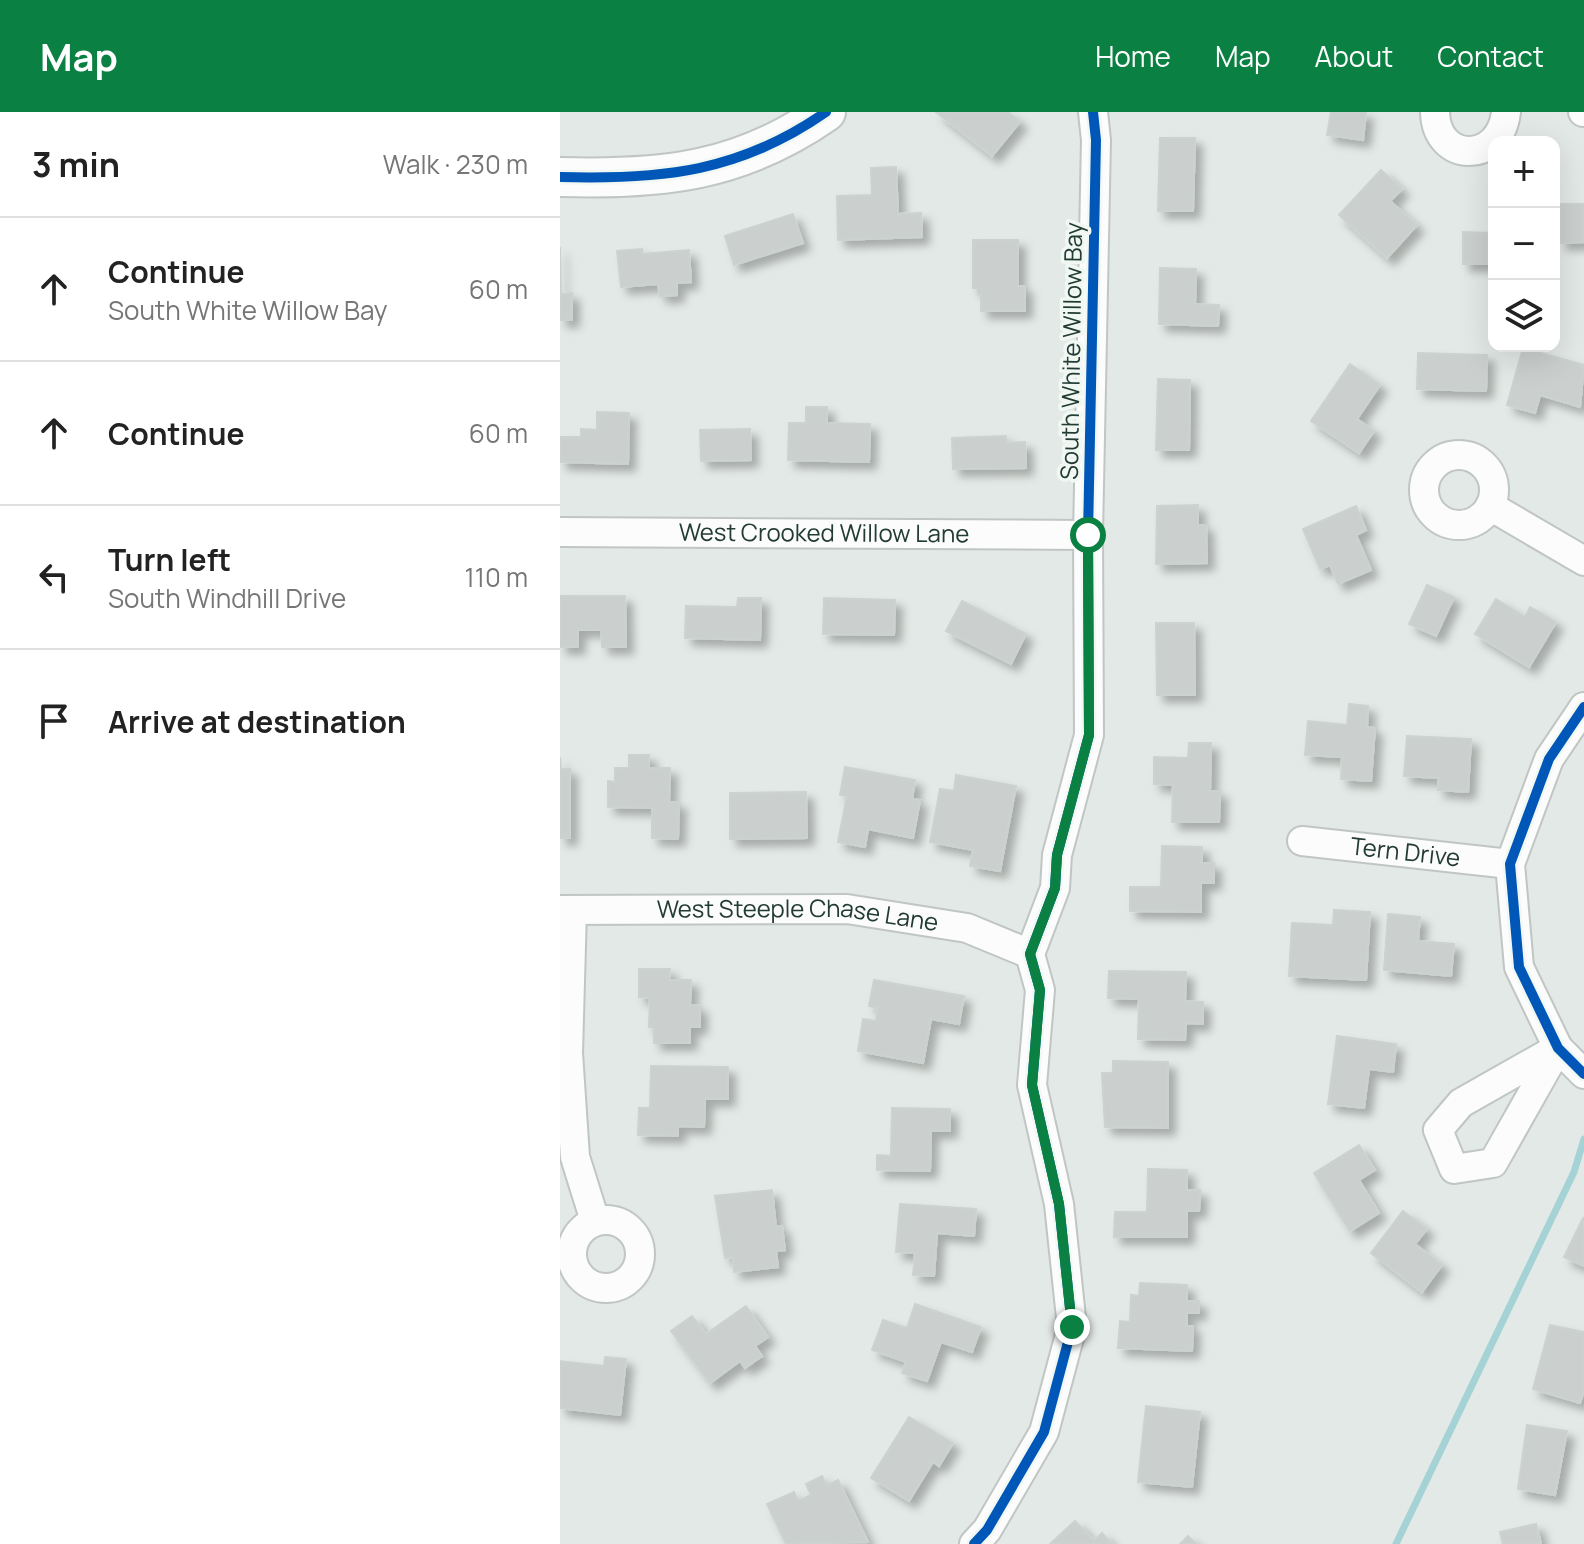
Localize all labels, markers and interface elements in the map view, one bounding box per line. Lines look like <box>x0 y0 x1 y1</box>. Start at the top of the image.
text: Map <box>40 30 118 82</box>
text: Home <box>1095 37 1171 75</box>
text: Map <box>1215 37 1271 75</box>
text: About <box>1315 37 1393 75</box>
text: Contact <box>1437 37 1544 75</box>
map controls <box>1488 136 1560 352</box>
button: + <box>1488 136 1560 208</box>
text: 3 min <box>32 141 120 187</box>
text: Walk · 230 m <box>383 146 528 182</box>
button: − <box>1488 208 1560 280</box>
street label: South White Willow Bay <box>1052 221 1089 480</box>
text: Continue <box>108 251 244 292</box>
icon: ahead <box>32 267 76 311</box>
text: 60 m <box>469 271 528 307</box>
button: layers <box>1488 280 1560 352</box>
text: South White Willow Bay <box>108 292 387 328</box>
icon: ahead <box>32 411 76 455</box>
text: Continue <box>108 413 244 454</box>
text: 60 m <box>469 415 528 451</box>
street label: West Crooked Willow Lane <box>679 515 969 549</box>
route start <box>1070 517 1106 553</box>
text: Turn left <box>108 539 231 580</box>
icon: left <box>32 555 76 599</box>
text: 110 m <box>465 559 528 595</box>
text: South Windhill Drive <box>108 580 346 616</box>
icon: arrive <box>32 699 76 743</box>
text: Arrive at destination <box>108 701 406 742</box>
street label: Tern Drive <box>1349 828 1462 873</box>
street label: West Steeple Chase Lane <box>657 890 941 938</box>
route end <box>1054 1309 1090 1345</box>

